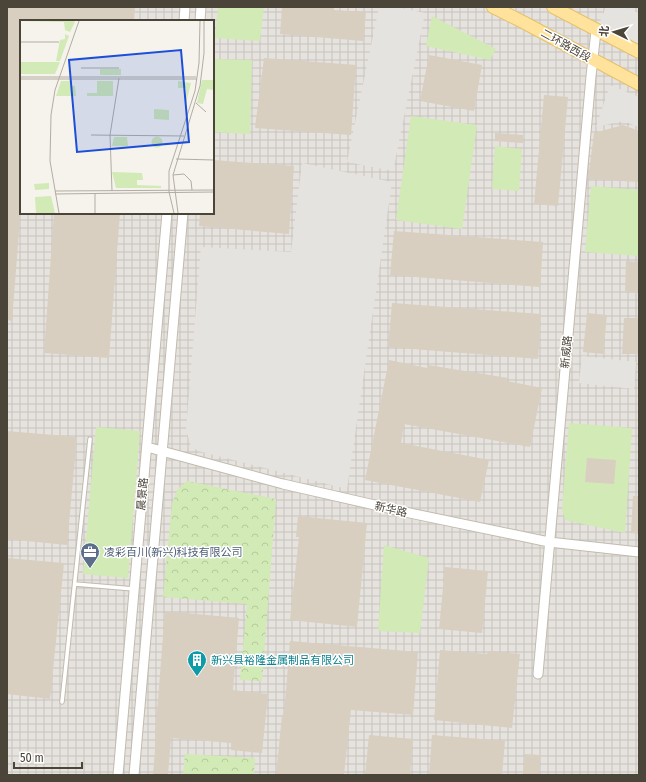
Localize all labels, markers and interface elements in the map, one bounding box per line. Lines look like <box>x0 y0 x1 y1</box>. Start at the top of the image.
north arrow <box>594 12 634 52</box>
inset map <box>20 20 214 214</box>
text: 北 <box>598 25 611 37</box>
street label: 二环路西段 <box>539 26 593 64</box>
street label: 新威路 <box>559 335 574 369</box>
street label: 晨景路 <box>135 477 150 511</box>
street label: 新华路 <box>373 499 408 520</box>
office icon: 凌彩百川(新兴)科技有限公司 <box>79 541 101 569</box>
place label: 凌彩百川(新兴)科技有限公司 <box>104 546 243 559</box>
building icon: 新兴县裕隆金属制品有限公司 <box>186 649 208 677</box>
place label: 新兴县裕隆金属制品有限公司 <box>211 654 354 667</box>
scale bar <box>14 744 82 770</box>
text: 50 m <box>20 751 44 765</box>

